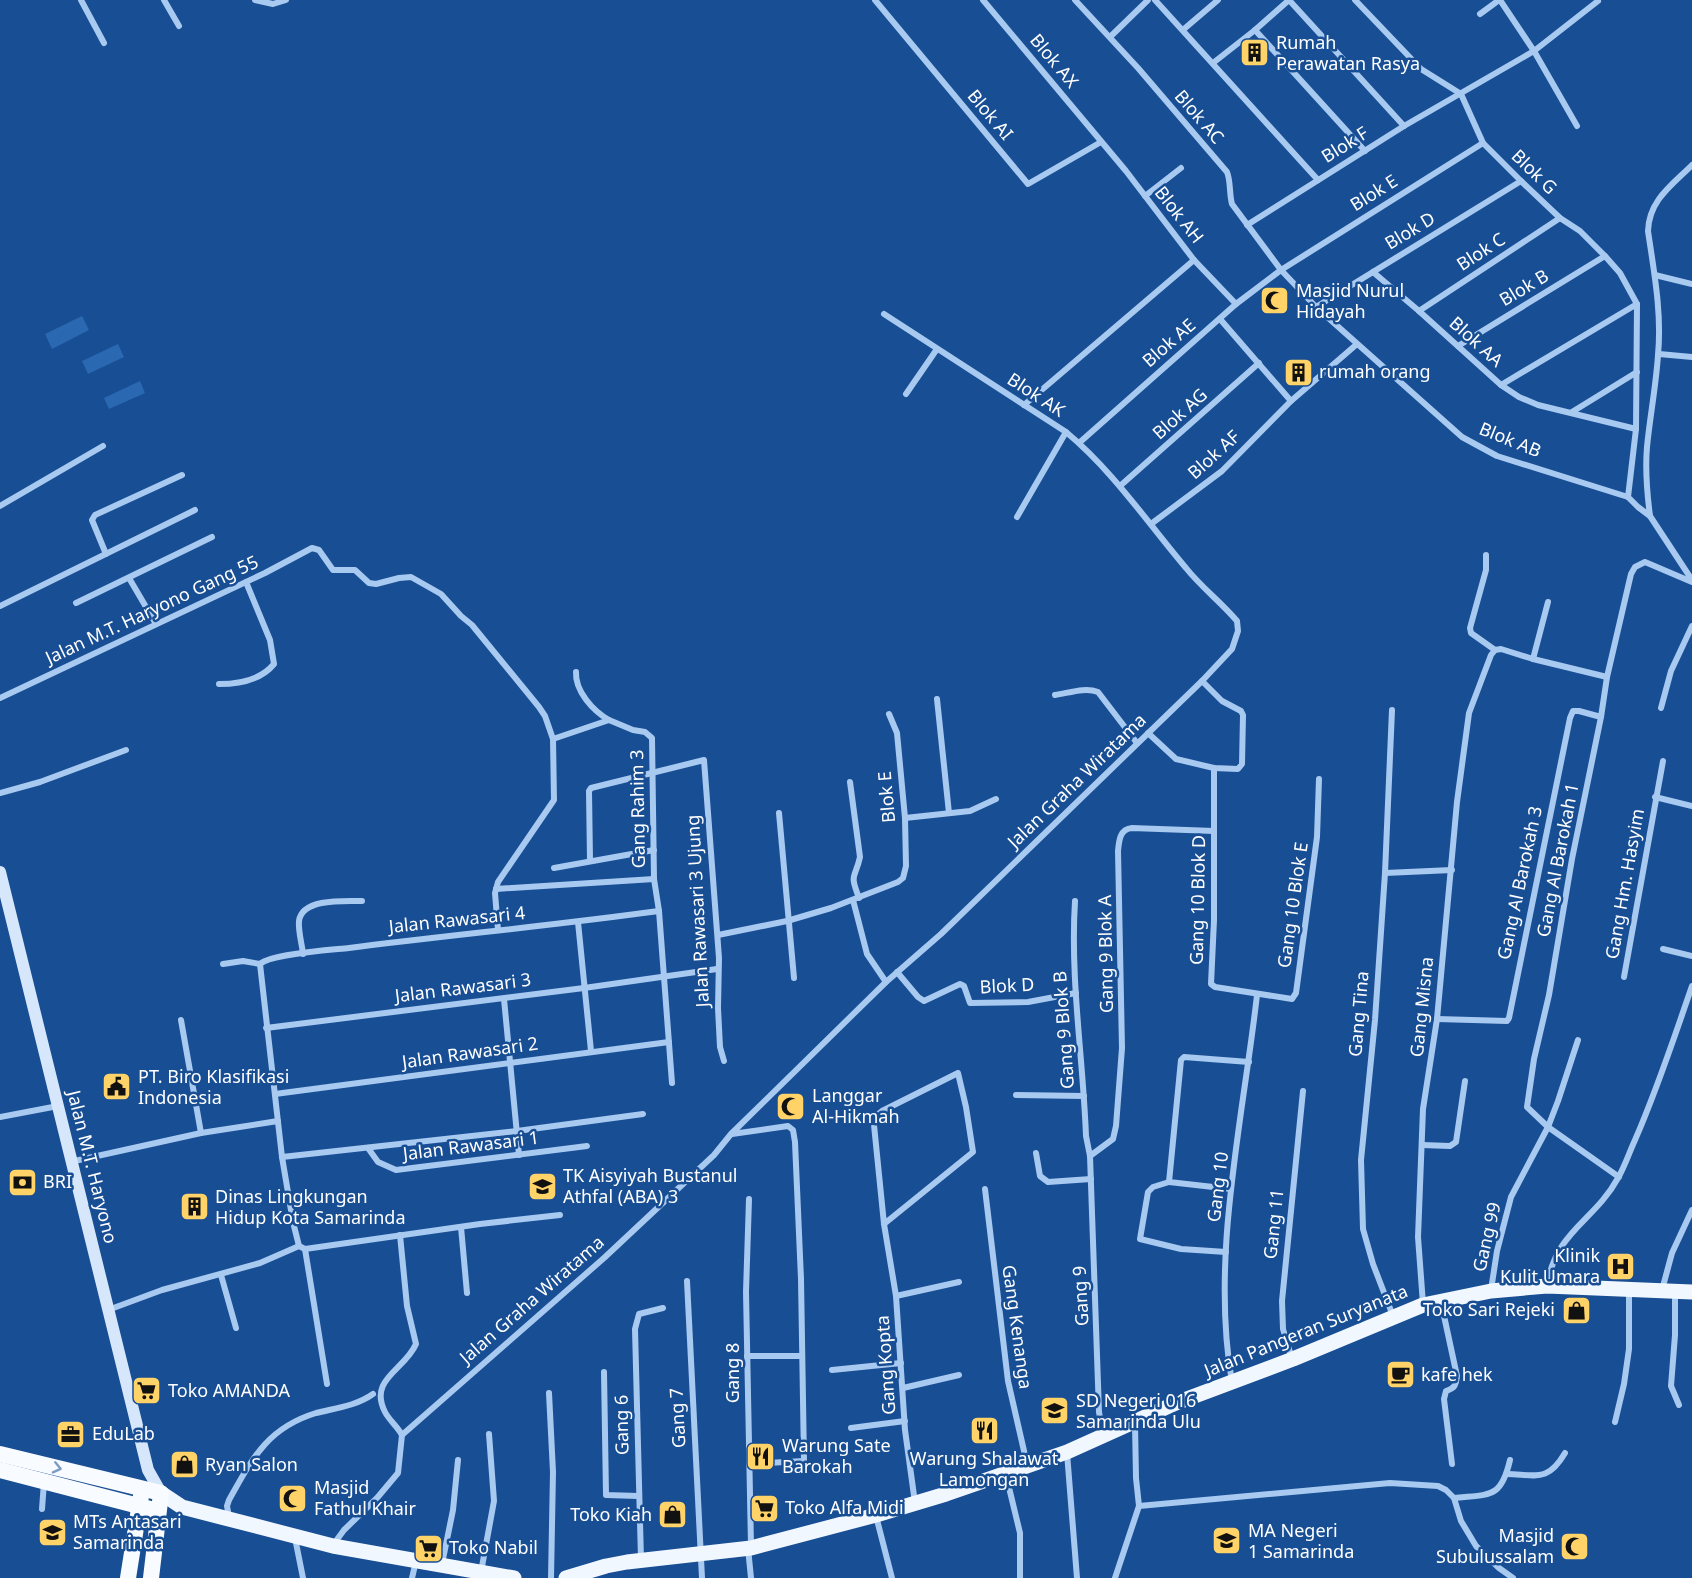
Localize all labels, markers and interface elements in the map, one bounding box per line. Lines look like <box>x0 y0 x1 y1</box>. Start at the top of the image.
street label: Blok AX <box>1025 28 1085 93</box>
place label: Rumah Perawatan Rasya <box>1276 30 1420 75</box>
building icon: Rumah Perawatan Rasya <box>1239 37 1271 69</box>
street label: Blok AI <box>963 84 1019 145</box>
street label: Blok AC <box>1170 84 1230 148</box>
street label: Blok F <box>1317 120 1372 168</box>
street label: Blok G <box>1507 144 1563 199</box>
street label: Blok E <box>1345 168 1402 216</box>
street label: Blok AH <box>1150 181 1210 248</box>
street label: Blok D <box>1380 206 1439 255</box>
street label: Blok C <box>1452 227 1509 276</box>
street label: Blok B <box>1494 263 1552 311</box>
place label: Masjid Nurul Hidayah <box>1296 278 1404 323</box>
mosque icon: Masjid Nurul Hidayah <box>1259 285 1291 317</box>
street label: Blok AA <box>1445 311 1509 372</box>
street label: Blok AE <box>1137 313 1200 372</box>
building icon: rumah orang <box>1282 356 1314 388</box>
place label: rumah orang <box>1319 359 1431 383</box>
street label: Blok AK <box>1003 367 1071 422</box>
street label: Blok AG <box>1147 382 1212 444</box>
street label: Blok AB <box>1476 416 1545 462</box>
street label: Blok AF <box>1182 424 1245 484</box>
street label: Jalan M.T. Haryono Gang 55 <box>39 549 262 670</box>
street label: Jalan Graha Wiratama <box>1000 708 1151 854</box>
street label: Gang Rahim 3 <box>624 749 650 869</box>
street label: Blok E <box>872 770 900 824</box>
street label: Gang Al Barokah 1 <box>1530 781 1584 939</box>
street label: Gang Al Barokah 3 <box>1491 804 1547 962</box>
street label: Gang Hm. Hasyim <box>1599 807 1649 961</box>
street label: Jalan Rawasari 3 Ujung <box>680 814 714 1010</box>
street label: Gang 10 Blok D <box>1184 835 1210 965</box>
street label: Gang 10 Blok E <box>1271 840 1313 969</box>
street label: Gang 9 Blok A <box>1092 894 1118 1013</box>
street label: Jalan Rawasari 4 <box>386 900 526 938</box>
street label: Gang Misna <box>1404 955 1438 1058</box>
street label: Jalan Rawasari 3 <box>392 967 532 1008</box>
street label: Gang 9 Blok B <box>1047 970 1079 1090</box>
street label: Gang Tina <box>1342 970 1374 1058</box>
street label: Blok D <box>979 972 1035 998</box>
street label: Jalan Rawasari 2 <box>398 1031 539 1074</box>
place label: PT. Biro Klasifikasi Indonesia <box>138 1064 289 1109</box>
public building icon: PT. Biro Klasifikasi Indonesia <box>101 1071 133 1103</box>
place label: Langgar Al-Hikmah <box>812 1083 900 1128</box>
street label: Jalan M.T. Haryono <box>62 1086 124 1246</box>
mosque icon: Langgar Al-Hikmah <box>775 1090 807 1122</box>
street label: Jalan Rawasari 1 <box>400 1125 540 1166</box>
street label: Gang 10 <box>1201 1150 1233 1223</box>
place label: TK Aisyiyah Bustanul Athfal (ABA) 3 <box>563 1163 737 1208</box>
bank icon: BRI <box>6 1166 38 1198</box>
place label: BRI <box>43 1169 72 1193</box>
school or university icon: TK Aisyiyah Bustanul Athfal (ABA) 3 <box>526 1170 558 1202</box>
place label: Dinas Lingkungan Hidup Kota Samarinda <box>215 1184 406 1229</box>
street label: Gang 11 <box>1257 1187 1289 1260</box>
building icon: Dinas Lingkungan Hidup Kota Samarinda <box>178 1191 210 1223</box>
street label: Gang 99 <box>1466 1200 1506 1274</box>
street label: Jalan Graha Wiratama <box>453 1230 609 1370</box>
place label: Klinik Kulit Umara <box>1500 1243 1600 1288</box>
hospital icon: Klinik Kulit Umara <box>1605 1250 1637 1282</box>
street label: Gang Kenanga <box>997 1263 1039 1390</box>
street label: Gang 9 <box>1066 1265 1094 1327</box>
street label: Jalan Pangeran Suryanata <box>1198 1278 1411 1383</box>
shop icon: Toko Sari Rejeki <box>1560 1294 1592 1326</box>
place label: Toko Sari Rejeki <box>1423 1297 1555 1321</box>
street label: Gang Kopta <box>870 1314 900 1416</box>
street label: Gang 8 <box>720 1343 744 1403</box>
cafe icon: kafe hek <box>1384 1359 1416 1391</box>
place label: kafe hek <box>1421 1362 1493 1386</box>
supermarket icon: Toko AMANDA <box>131 1375 163 1407</box>
place label: Toko AMANDA <box>168 1378 291 1402</box>
street label: Gang 7 <box>663 1387 691 1449</box>
place label: SD Negeri 016 Samarinda Ulu <box>1076 1388 1201 1433</box>
street label: Gang 6 <box>608 1395 634 1455</box>
school or university icon: SD Negeri 016 Samarinda Ulu <box>1039 1395 1071 1427</box>
restaurant icon: Warung Shalawat Lamongan <box>968 1414 1000 1446</box>
office icon: EduLab <box>55 1418 87 1450</box>
place label: EduLab <box>92 1421 155 1445</box>
place label: Warung Sate Barokah <box>782 1433 891 1478</box>
restaurant icon: Warung Sate Barokah <box>745 1440 777 1472</box>
place label: Warung Shalawat Lamongan <box>910 1446 1059 1491</box>
shop icon: Ryan Salon <box>168 1449 200 1481</box>
place label: Ryan Salon <box>205 1452 298 1476</box>
one-way arrow <box>52 1460 62 1473</box>
place label: Masjid Fathul Khair <box>314 1475 417 1520</box>
mosque icon: Masjid Fathul Khair <box>277 1482 309 1514</box>
supermarket icon: Toko Alfa Midi <box>748 1492 780 1524</box>
place label: Toko Alfa Midi <box>785 1495 904 1519</box>
shop icon: Toko Kiah <box>657 1499 689 1531</box>
place label: Toko Kiah <box>570 1502 652 1526</box>
place label: MTs Antasari Samarinda <box>73 1509 182 1554</box>
school or university icon: MTs Antasari Samarinda <box>36 1516 68 1548</box>
place label: MA Negeri 1 Samarinda <box>1248 1518 1354 1563</box>
place label: Masjid Subulussalam <box>1436 1523 1554 1568</box>
school or university icon: MA Negeri 1 Samarinda <box>1211 1525 1243 1557</box>
mosque icon: Masjid Subulussalam <box>1559 1530 1591 1562</box>
supermarket icon: Toko Nabil <box>412 1532 444 1564</box>
place label: Toko Nabil <box>449 1535 538 1559</box>

